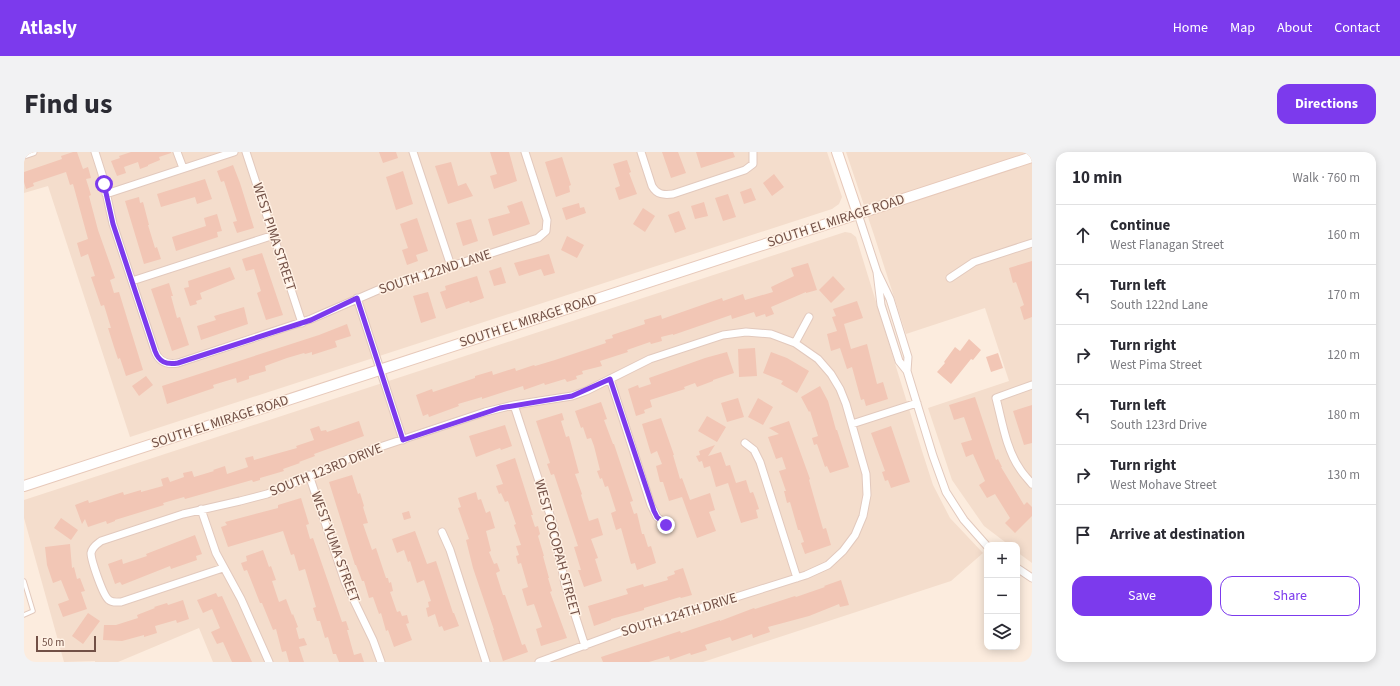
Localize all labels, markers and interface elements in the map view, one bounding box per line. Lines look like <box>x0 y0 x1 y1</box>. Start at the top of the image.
text: Atlasly <box>20 15 77 42</box>
text: Home <box>1173 18 1208 38</box>
text: Map <box>1230 18 1255 38</box>
text: About <box>1277 18 1312 38</box>
text: Contact <box>1334 18 1380 38</box>
text: Find us <box>24 84 112 124</box>
button: Directions <box>1277 84 1376 124</box>
text: 10 min <box>1072 166 1122 190</box>
text: Walk · 760 m <box>1292 169 1360 187</box>
route start <box>95 175 113 193</box>
street label: WEST PIMA STREET <box>247 180 301 294</box>
street label: SOUTH EL MIRAGE ROAD <box>765 189 907 253</box>
text: Continue <box>1110 215 1170 236</box>
icon: ahead <box>1072 224 1094 246</box>
text: 160 m <box>1327 226 1360 244</box>
text: West Flanagan Street <box>1110 236 1224 254</box>
street label: SOUTH 122ND LANE <box>376 244 494 300</box>
text: Turn left <box>1110 275 1166 296</box>
icon: left <box>1072 284 1094 306</box>
text: 170 m <box>1327 286 1360 304</box>
street label: SOUTH EL MIRAGE ROAD <box>457 289 599 353</box>
text: South 122nd Lane <box>1110 296 1208 314</box>
text: Turn right <box>1110 335 1176 356</box>
icon: right <box>1072 344 1094 366</box>
text: 120 m <box>1327 346 1360 364</box>
text: West Pima Street <box>1110 356 1202 374</box>
street label: SOUTH EL MIRAGE ROAD <box>149 390 291 454</box>
text: Turn left <box>1110 395 1166 416</box>
icon: left <box>1072 404 1094 426</box>
text: 180 m <box>1327 406 1360 424</box>
text: South 123rd Drive <box>1110 416 1207 434</box>
street label: SOUTH 123RD DRIVE <box>266 438 386 502</box>
text: Turn right <box>1110 455 1176 476</box>
icon: right <box>1072 464 1094 486</box>
text: 130 m <box>1327 466 1360 484</box>
text: West Mohave Street <box>1110 476 1217 494</box>
street label: WEST COCOPAH STREET <box>529 477 585 619</box>
street label: WEST YUMA STREET <box>306 489 365 606</box>
route end <box>657 516 675 534</box>
icon: arrive <box>1072 524 1094 546</box>
text: Arrive at destination <box>1110 524 1245 545</box>
map controls <box>984 542 1020 650</box>
button: + <box>984 542 1020 578</box>
button: Save <box>1072 576 1212 616</box>
button: Share <box>1220 576 1360 616</box>
button: − <box>984 578 1020 614</box>
street label: SOUTH 124TH DRIVE <box>619 588 739 642</box>
button: layers <box>984 614 1020 650</box>
scale bar <box>36 634 96 653</box>
text: 50 m <box>42 635 64 650</box>

